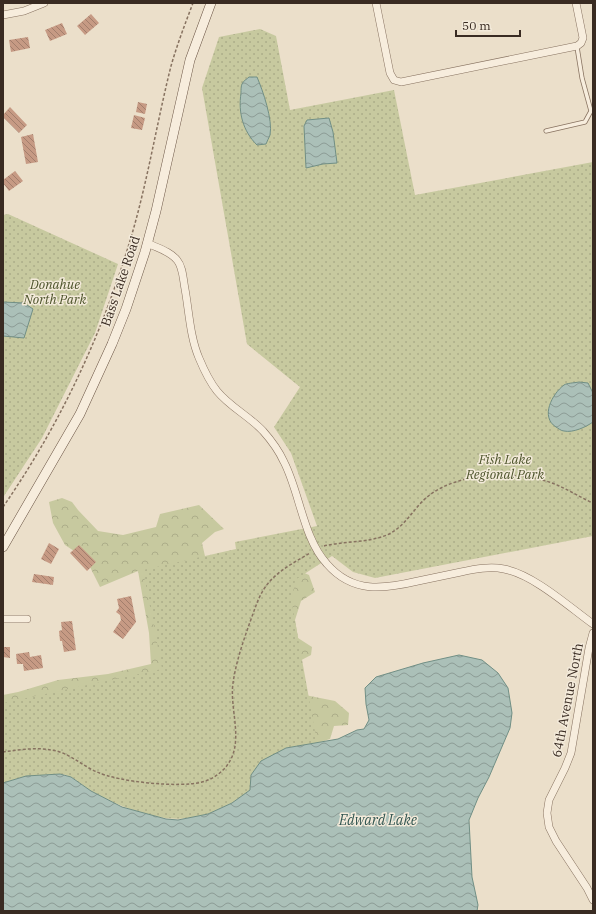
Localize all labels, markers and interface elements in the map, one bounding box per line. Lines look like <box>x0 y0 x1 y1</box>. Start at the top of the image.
scale bar <box>456 12 520 38</box>
text: 50 m <box>462 18 491 33</box>
street label: Bass Lake Road <box>97 234 144 329</box>
park label: Donahue North Park <box>23 276 87 308</box>
park label: Fish Lake Regional Park <box>465 451 544 483</box>
street label: 64th Avenue North <box>548 642 587 759</box>
water label: Edward Lake <box>338 811 418 829</box>

